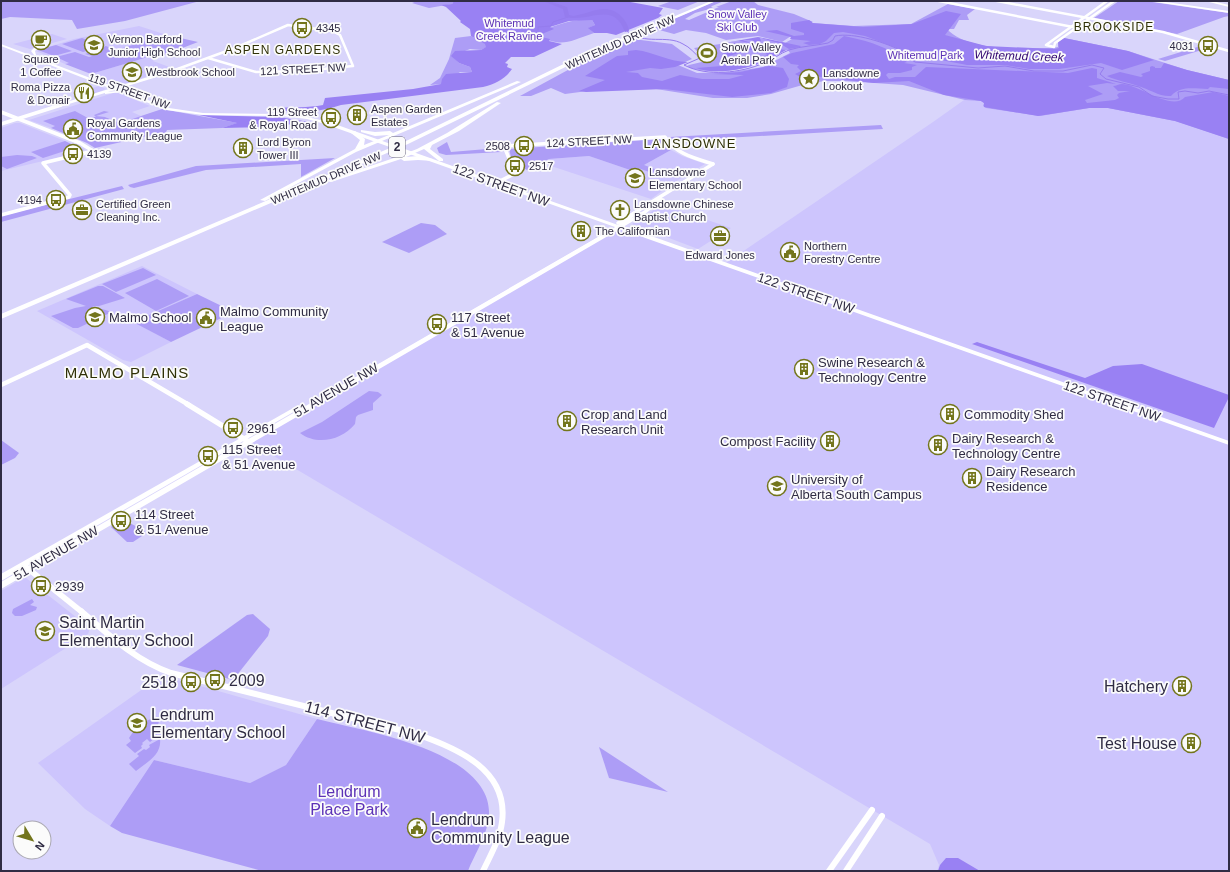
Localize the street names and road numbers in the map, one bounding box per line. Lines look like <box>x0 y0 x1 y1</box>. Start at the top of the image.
street label: WHITEMUD DRIVE NW <box>563 12 677 72</box>
street label: 121 STREET NW <box>260 61 347 77</box>
street label: 119 STREET NW <box>87 71 172 111</box>
street label: 124 STREET NW <box>546 133 633 149</box>
road number: 2 <box>389 137 405 157</box>
street label: WHITEMUD DRIVE NW <box>269 149 383 207</box>
street label: 122 STREET NW <box>451 161 552 210</box>
street label: 122 STREET NW <box>756 269 857 317</box>
street label: 51 AVENUE NW <box>291 359 382 420</box>
street label: 122 STREET NW <box>1062 377 1163 425</box>
street label: 51 AVENUE NW <box>11 522 102 583</box>
street label: 114 STREET NW <box>303 698 428 746</box>

